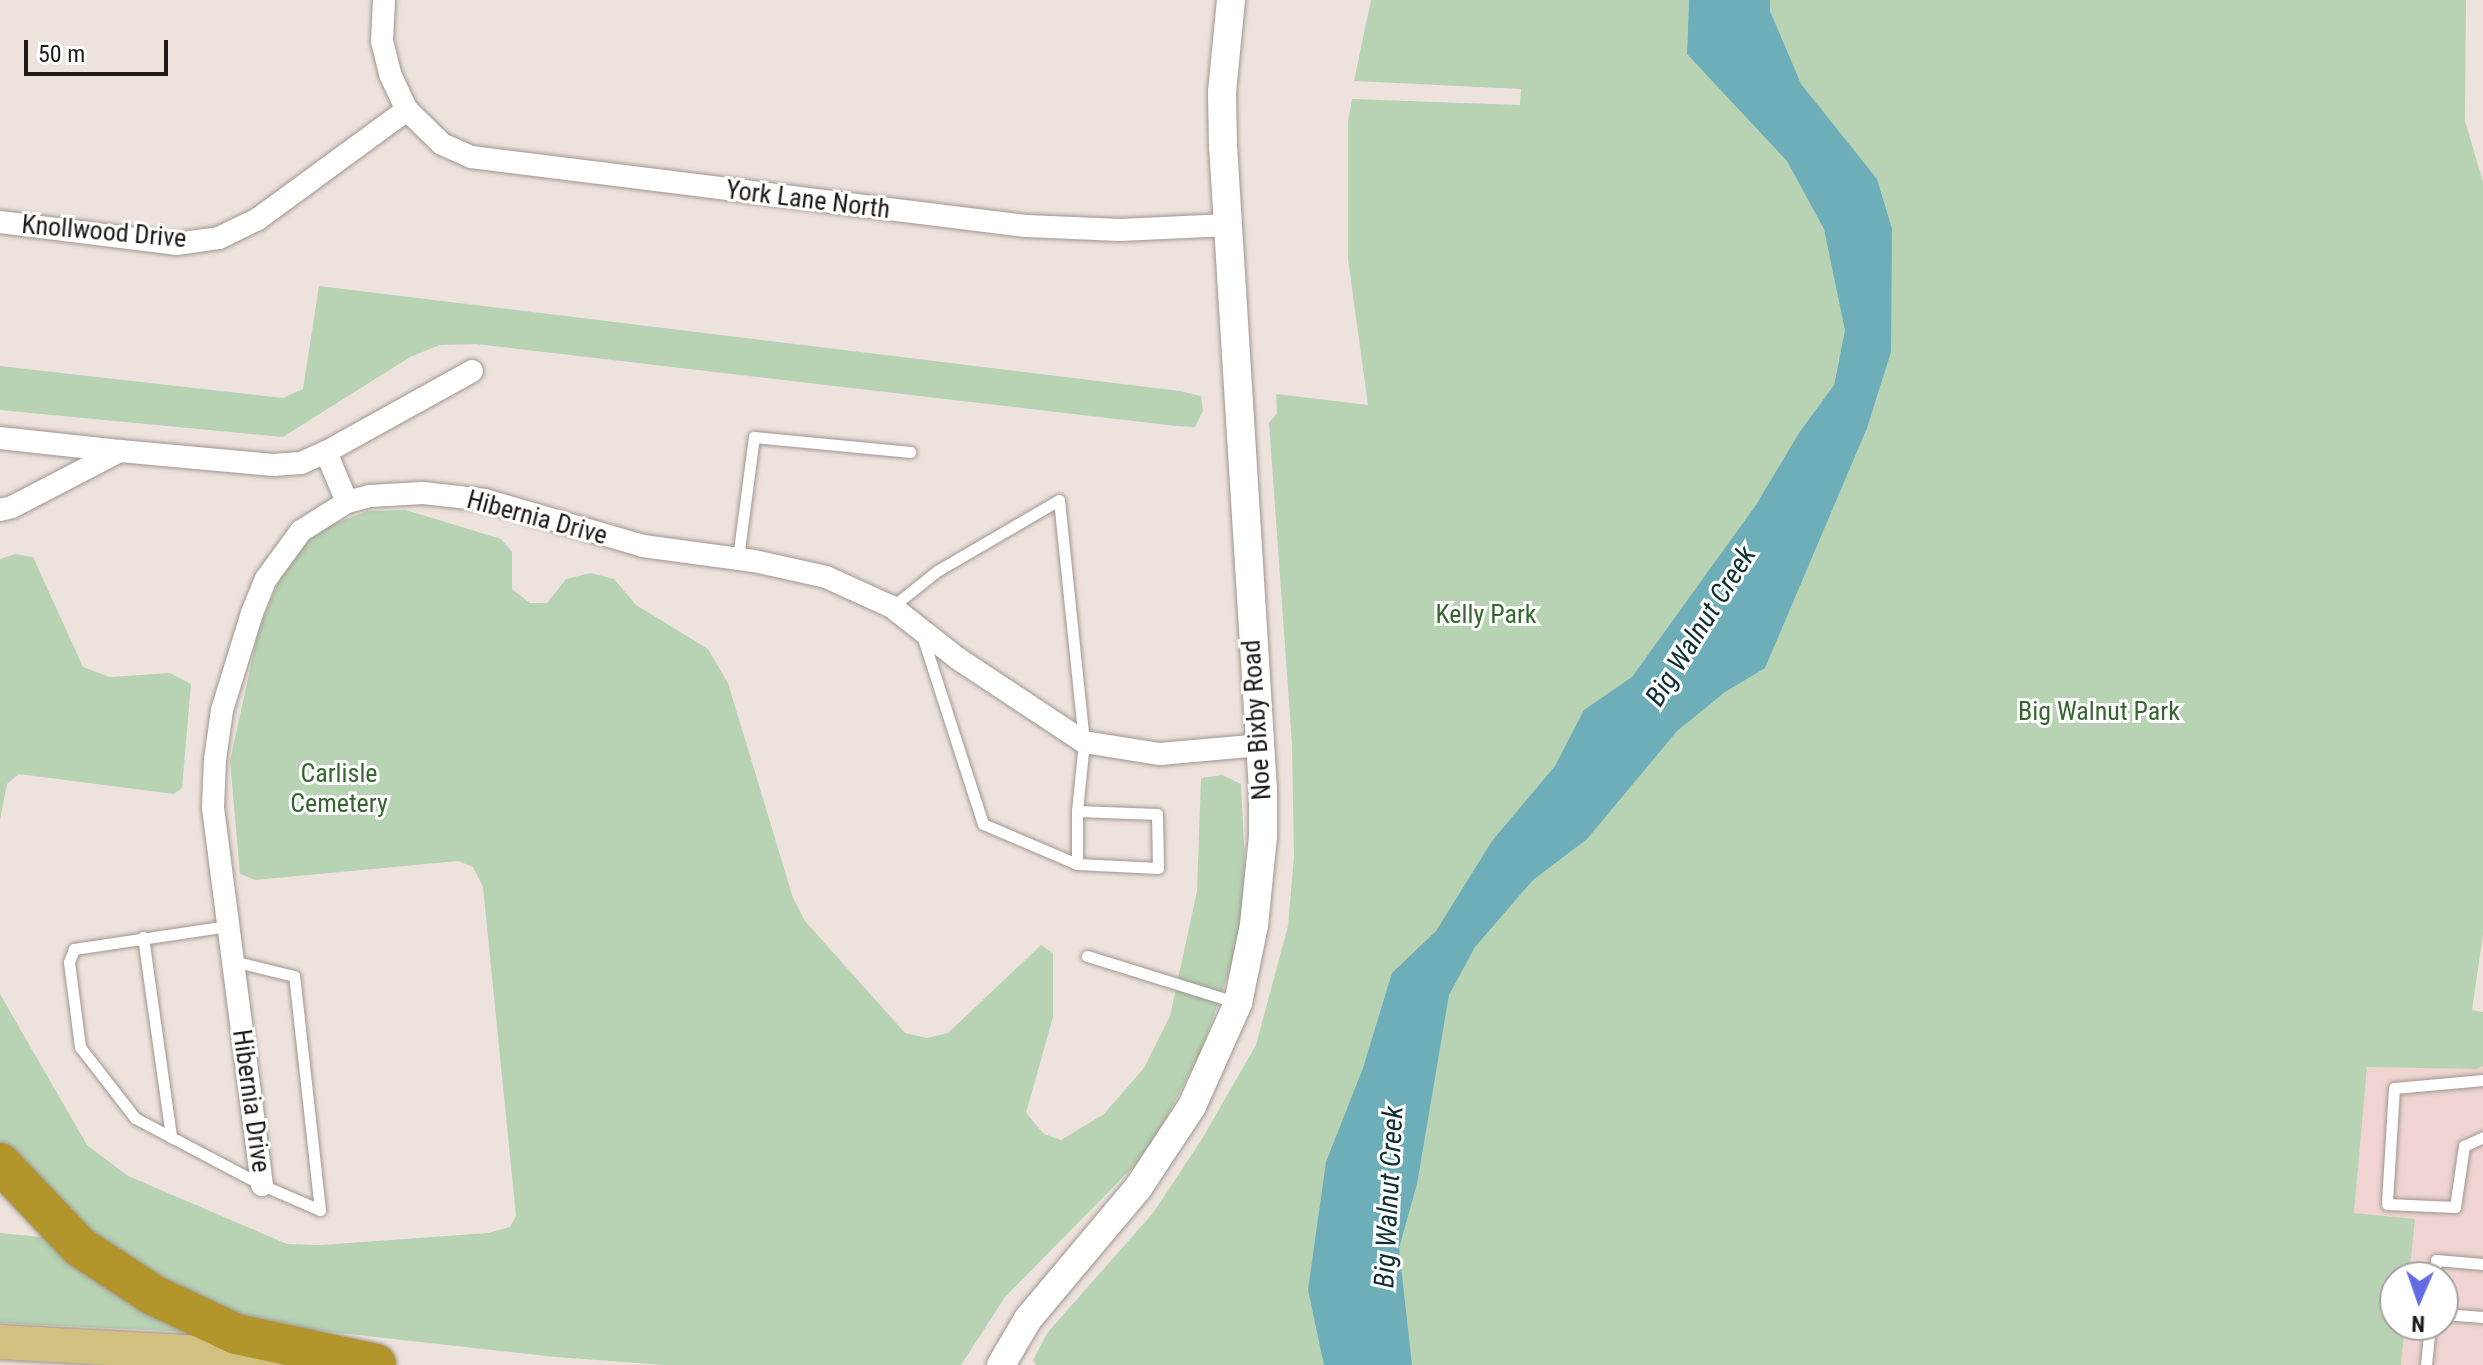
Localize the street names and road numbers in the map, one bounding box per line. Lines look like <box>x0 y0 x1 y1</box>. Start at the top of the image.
street label: York Lane North <box>724 174 892 226</box>
street label: Knollwood Drive <box>20 209 188 255</box>
street label: Hibernia Drive <box>463 484 611 552</box>
street label: Noe Bixby Road <box>1236 639 1278 801</box>
street label: Hibernia Drive <box>226 1028 276 1174</box>

